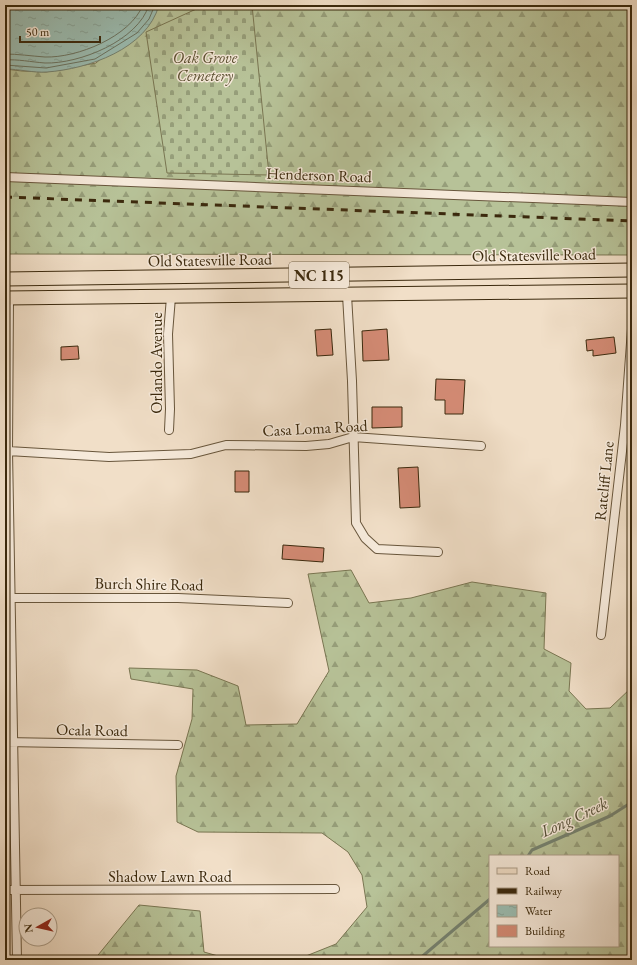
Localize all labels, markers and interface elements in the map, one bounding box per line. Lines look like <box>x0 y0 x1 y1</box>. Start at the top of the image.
scale bar <box>20 18 100 44</box>
text: 50 m <box>26 24 50 40</box>
park label: Oak Grove Cemetery <box>173 47 238 86</box>
street label: Henderson Road <box>266 163 373 187</box>
street label: Old Statesville Road <box>472 243 597 267</box>
street label: Old Statesville Road <box>148 248 273 272</box>
road number: NC 115 <box>289 262 349 288</box>
street label: Orlando Avenue <box>146 312 167 414</box>
street label: Casa Loma Road <box>262 415 369 441</box>
street label: Ratcliff Lane <box>589 440 619 522</box>
street label: Burch Shire Road <box>94 573 205 595</box>
street label: Ocala Road <box>56 719 129 741</box>
water label: Long Creek <box>536 792 611 843</box>
legend <box>489 855 619 947</box>
text: Road <box>525 863 551 879</box>
street label: Shadow Lawn Road <box>108 866 233 887</box>
text: Railway <box>525 883 563 899</box>
text: Water <box>525 903 552 919</box>
north arrow <box>18 907 58 947</box>
text: N <box>21 923 36 934</box>
text: Building <box>525 923 566 939</box>

